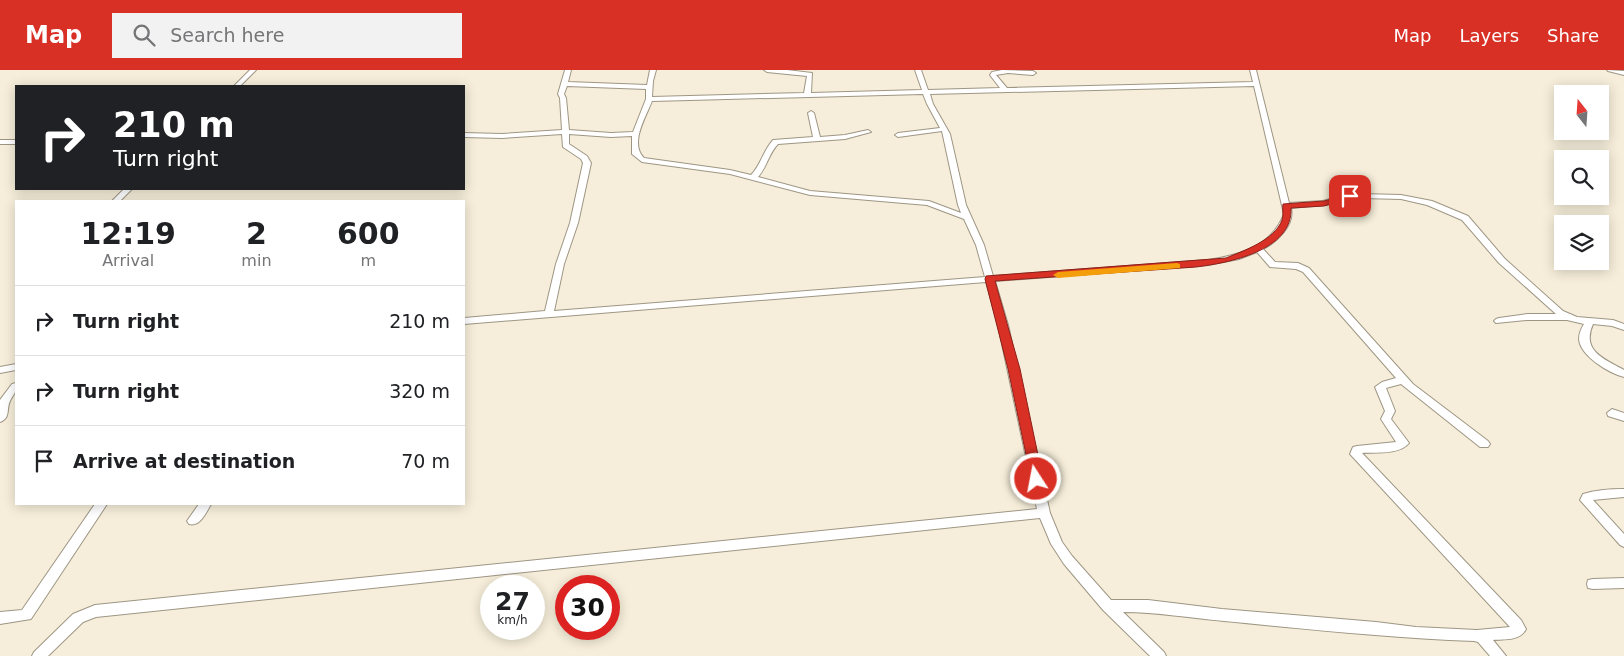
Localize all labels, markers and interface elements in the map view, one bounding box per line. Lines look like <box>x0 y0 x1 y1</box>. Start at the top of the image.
search box <box>112 13 462 58</box>
text: Map <box>25 21 82 49</box>
icon: search <box>130 21 158 49</box>
text: Search here <box>170 24 284 46</box>
text: Map <box>1393 25 1431 46</box>
text: Layers <box>1459 25 1519 46</box>
text: Share <box>1547 25 1599 46</box>
north arrow <box>1554 85 1609 140</box>
map controls <box>1554 85 1609 270</box>
icon: right <box>30 105 95 170</box>
text: 210 m <box>113 105 235 145</box>
text: Turn right <box>113 146 218 171</box>
button: search <box>1554 150 1609 205</box>
pin <box>1329 175 1371 217</box>
icon: arrive <box>1336 182 1364 210</box>
button: layers <box>1554 215 1609 270</box>
text: 12:19 <box>80 216 176 251</box>
text: 2 <box>246 216 267 251</box>
text: 600 <box>337 216 400 251</box>
text: Arrival <box>102 251 154 270</box>
text: min <box>241 251 272 270</box>
text: m <box>360 251 376 270</box>
icon: right <box>30 307 58 335</box>
text: Turn right <box>73 310 179 332</box>
text: 210 m <box>389 310 450 332</box>
icon: right <box>30 377 58 405</box>
text: Turn right <box>73 380 179 402</box>
text: 320 m <box>389 380 450 402</box>
icon: arrive <box>30 447 58 475</box>
text: Arrive at destination <box>73 450 295 472</box>
text: 70 m <box>401 450 450 472</box>
position arrow <box>1009 452 1061 504</box>
speed limit sign: 30 <box>555 575 620 640</box>
text: 27 <box>495 587 530 616</box>
text: km/h <box>497 613 528 627</box>

